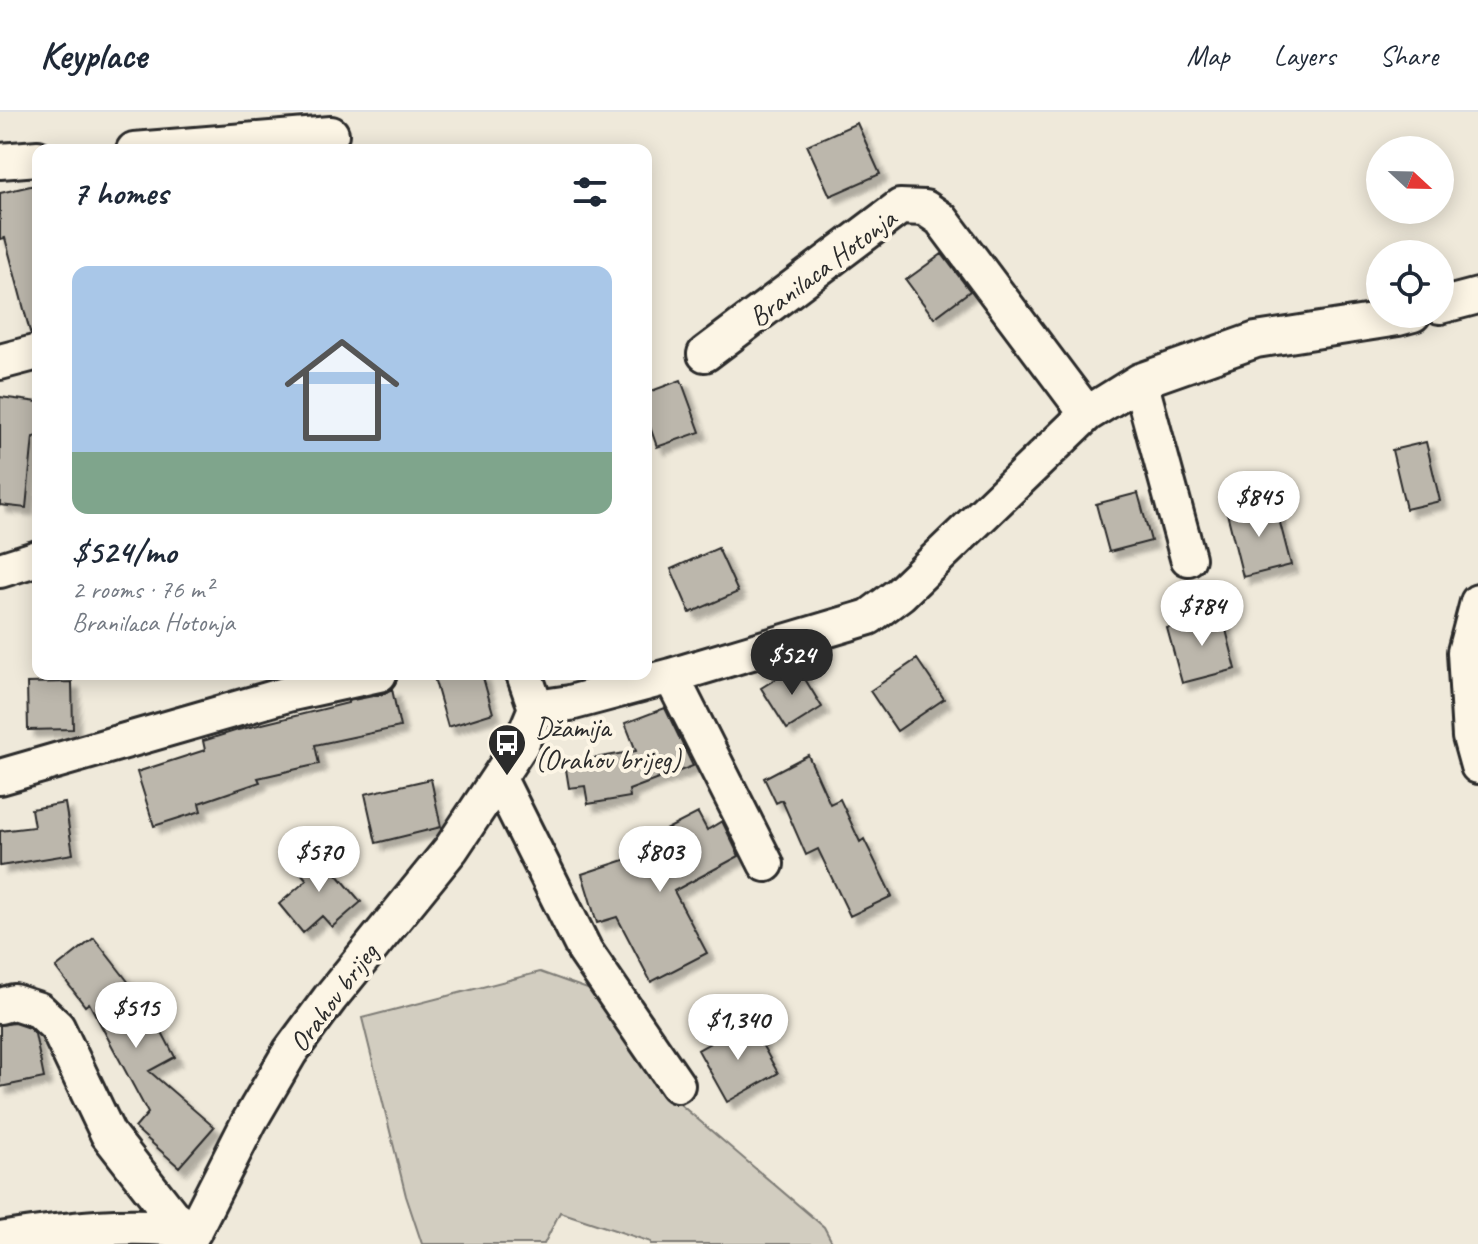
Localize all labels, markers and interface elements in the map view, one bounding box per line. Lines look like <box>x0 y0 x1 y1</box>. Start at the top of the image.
text: Keyplace <box>40 32 147 79</box>
text: Map <box>1187 38 1230 73</box>
text: Layers <box>1274 38 1335 73</box>
text: Share <box>1379 38 1438 73</box>
north arrow <box>1366 136 1454 224</box>
map controls <box>1366 136 1454 328</box>
icon: filters <box>568 170 612 214</box>
text: 7 homes <box>72 171 168 214</box>
street label: Branilaca Hotonja <box>742 200 904 334</box>
button: locate <box>1366 240 1454 328</box>
icon: home <box>270 318 414 462</box>
pin: $845 <box>1212 471 1306 539</box>
text: $845 <box>1236 480 1282 513</box>
text: $524/mo <box>72 530 176 573</box>
text: 2 rooms · 76 m² <box>72 573 213 606</box>
pin: $784 <box>1155 580 1249 648</box>
text: $784 <box>1179 589 1225 622</box>
text: Branilaca Hotonja <box>72 606 235 639</box>
pin: $524 <box>745 629 839 697</box>
text: $524 <box>769 638 815 671</box>
place label: Džamija (Orahov brijeg) <box>535 710 682 777</box>
bus stop icon: Džamija (Orahov brijeg) <box>486 722 528 777</box>
pin: $570 <box>272 826 366 894</box>
pin: $803 <box>613 826 707 894</box>
text: $570 <box>296 835 342 868</box>
text: $803 <box>637 835 683 868</box>
street label: Orahov brijeg <box>281 935 386 1059</box>
pin: $515 <box>89 982 183 1050</box>
text: $515 <box>113 991 159 1024</box>
pin: $1,340 <box>673 994 803 1062</box>
text: $1,340 <box>706 1003 770 1036</box>

